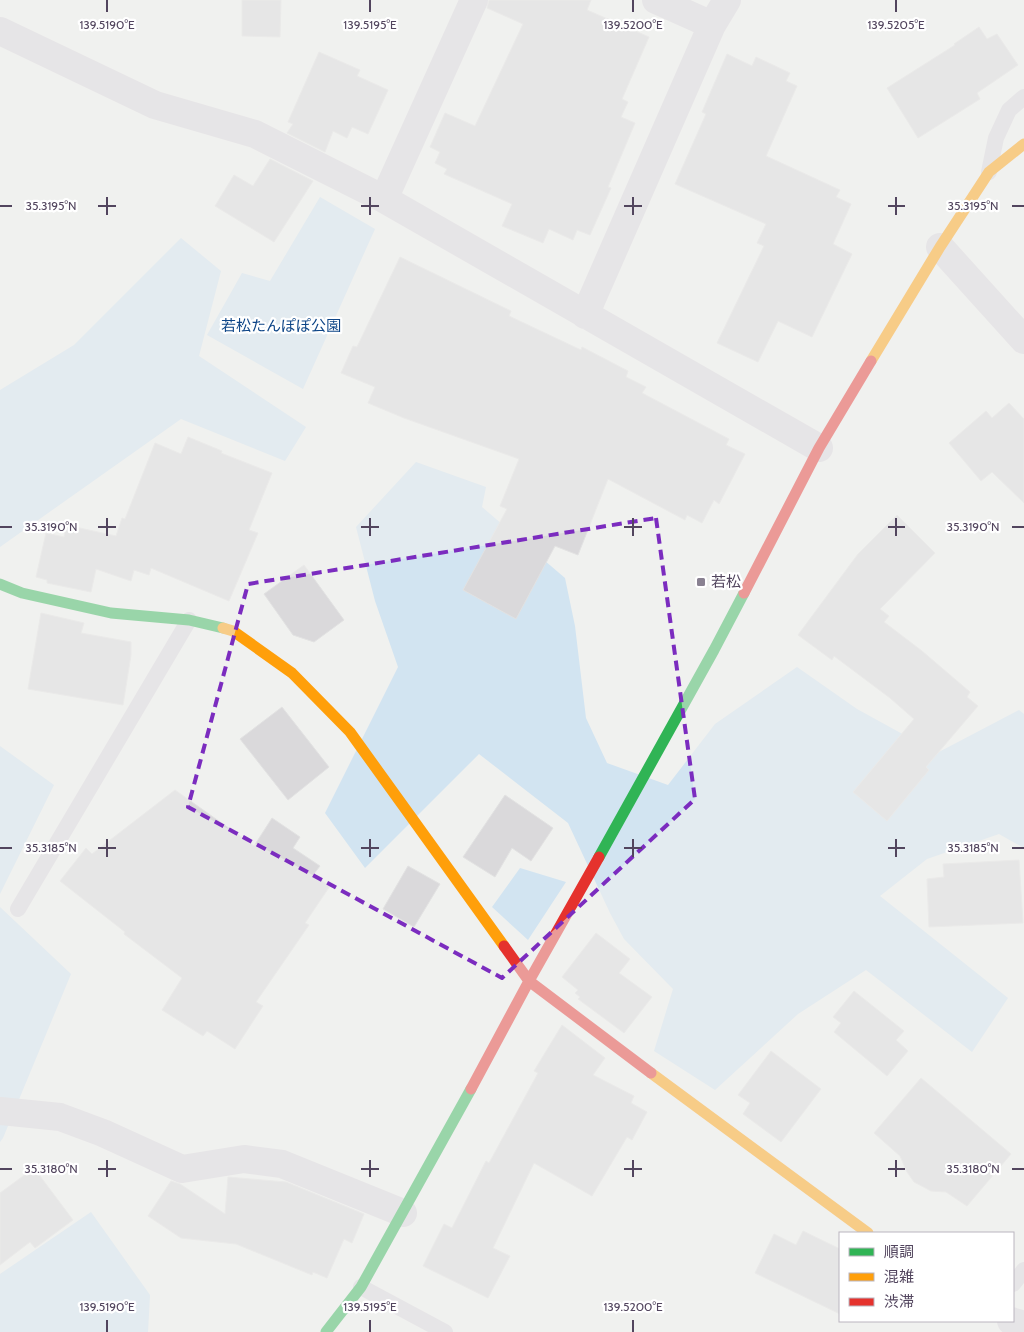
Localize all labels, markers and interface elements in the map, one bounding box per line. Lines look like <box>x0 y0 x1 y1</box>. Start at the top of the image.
text: 139.5190°E <box>79 17 135 32</box>
text: 139.5195°E <box>343 17 397 32</box>
text: 139.5200°E <box>603 17 663 32</box>
text: 139.5205°E <box>867 17 925 32</box>
text: 35.3195°N <box>25 198 77 213</box>
text: 35.3195°N <box>947 198 999 213</box>
park label: 若松たんぽぽ公園 <box>221 317 341 335</box>
text: 35.3190°N <box>24 519 78 534</box>
text: 35.3190°N <box>946 519 1000 534</box>
place label: 若松 <box>711 573 741 591</box>
marker: 若松 <box>695 576 707 588</box>
text: 35.3185°N <box>25 840 77 855</box>
text: 35.3185°N <box>947 840 999 855</box>
text: 35.3180°N <box>24 1161 78 1176</box>
text: 35.3180°N <box>946 1161 1000 1176</box>
legend <box>839 1232 1014 1322</box>
text: 順調 <box>884 1243 914 1261</box>
text: 混雑 <box>884 1268 914 1286</box>
text: 渋滞 <box>884 1293 914 1311</box>
text: 139.5190°E <box>79 1299 135 1314</box>
text: 139.5195°E <box>343 1299 397 1314</box>
text: 139.5200°E <box>603 1299 663 1314</box>

